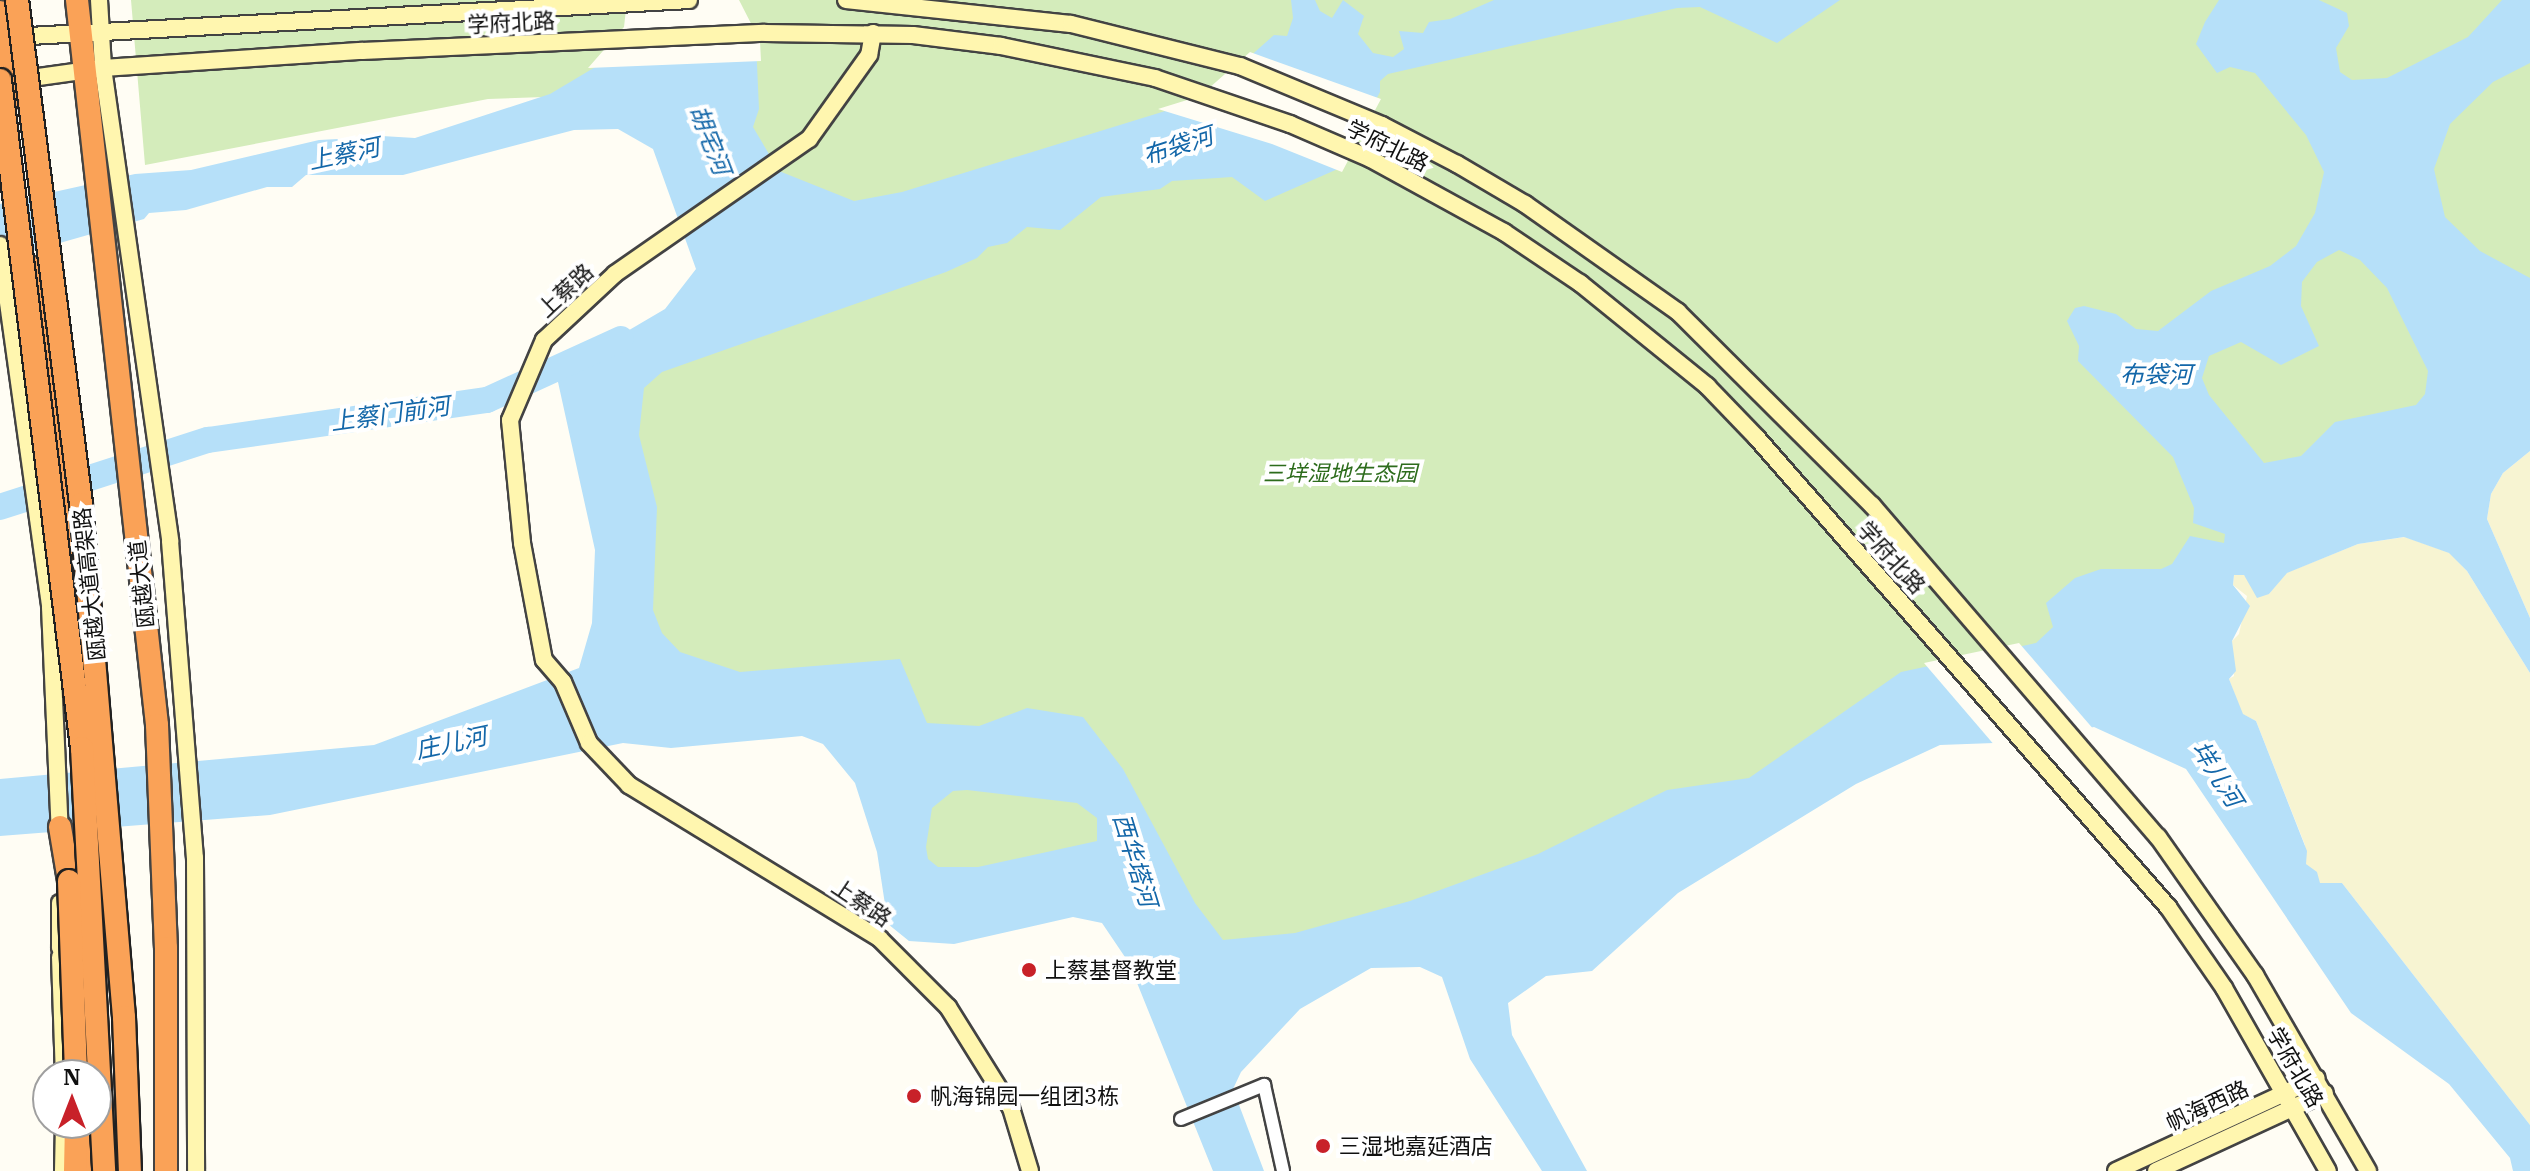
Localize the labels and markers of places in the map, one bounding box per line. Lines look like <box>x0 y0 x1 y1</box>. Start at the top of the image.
place label: 上蔡基督教堂 <box>1045 957 1177 983</box>
marker: 上蔡基督教堂 <box>1020 961 1038 979</box>
place label: 帆海锦园一组团3栋 <box>930 1083 1119 1109</box>
marker: 帆海锦园一组团3栋 <box>905 1087 923 1105</box>
place label: 三湿地嘉延酒店 <box>1339 1133 1493 1159</box>
marker: 三湿地嘉延酒店 <box>1314 1137 1332 1155</box>

